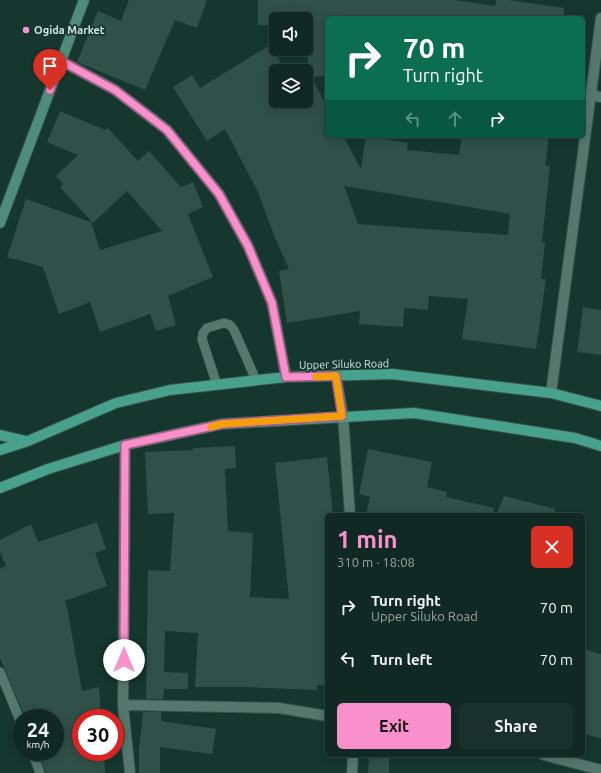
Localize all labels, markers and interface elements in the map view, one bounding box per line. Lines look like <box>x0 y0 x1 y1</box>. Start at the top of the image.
map controls <box>269 12 313 108</box>
button: sound <box>269 12 313 56</box>
place label: Ogida Market <box>34 24 105 36</box>
marker: Ogida Market <box>21 25 31 35</box>
icon: right <box>337 32 389 84</box>
text: 70 m <box>403 32 465 63</box>
pin <box>33 49 67 90</box>
icon: arrive <box>39 55 61 77</box>
button: layers <box>269 64 313 108</box>
text: Turn right <box>403 65 483 85</box>
icon: left <box>402 108 424 130</box>
icon: ahead <box>444 108 466 130</box>
icon: right <box>486 108 508 130</box>
street label: Upper Siluko Road <box>299 357 389 371</box>
text: 1 min <box>337 526 398 553</box>
button: close <box>531 526 573 568</box>
text: 310 m · 18:08 <box>337 555 415 569</box>
text: Turn right <box>371 592 441 609</box>
icon: right <box>337 596 359 618</box>
text: 70 m <box>540 599 573 616</box>
text: Upper Siluko Road <box>371 609 478 623</box>
position arrow <box>103 639 145 681</box>
icon: left <box>337 648 359 670</box>
text: Turn left <box>371 651 432 668</box>
text: 70 m <box>540 651 573 668</box>
button: Exit <box>337 703 451 749</box>
button: Share <box>459 703 573 749</box>
speed limit sign: 30 <box>72 709 124 761</box>
text: 24 <box>27 718 49 741</box>
text: km/h <box>26 739 50 750</box>

